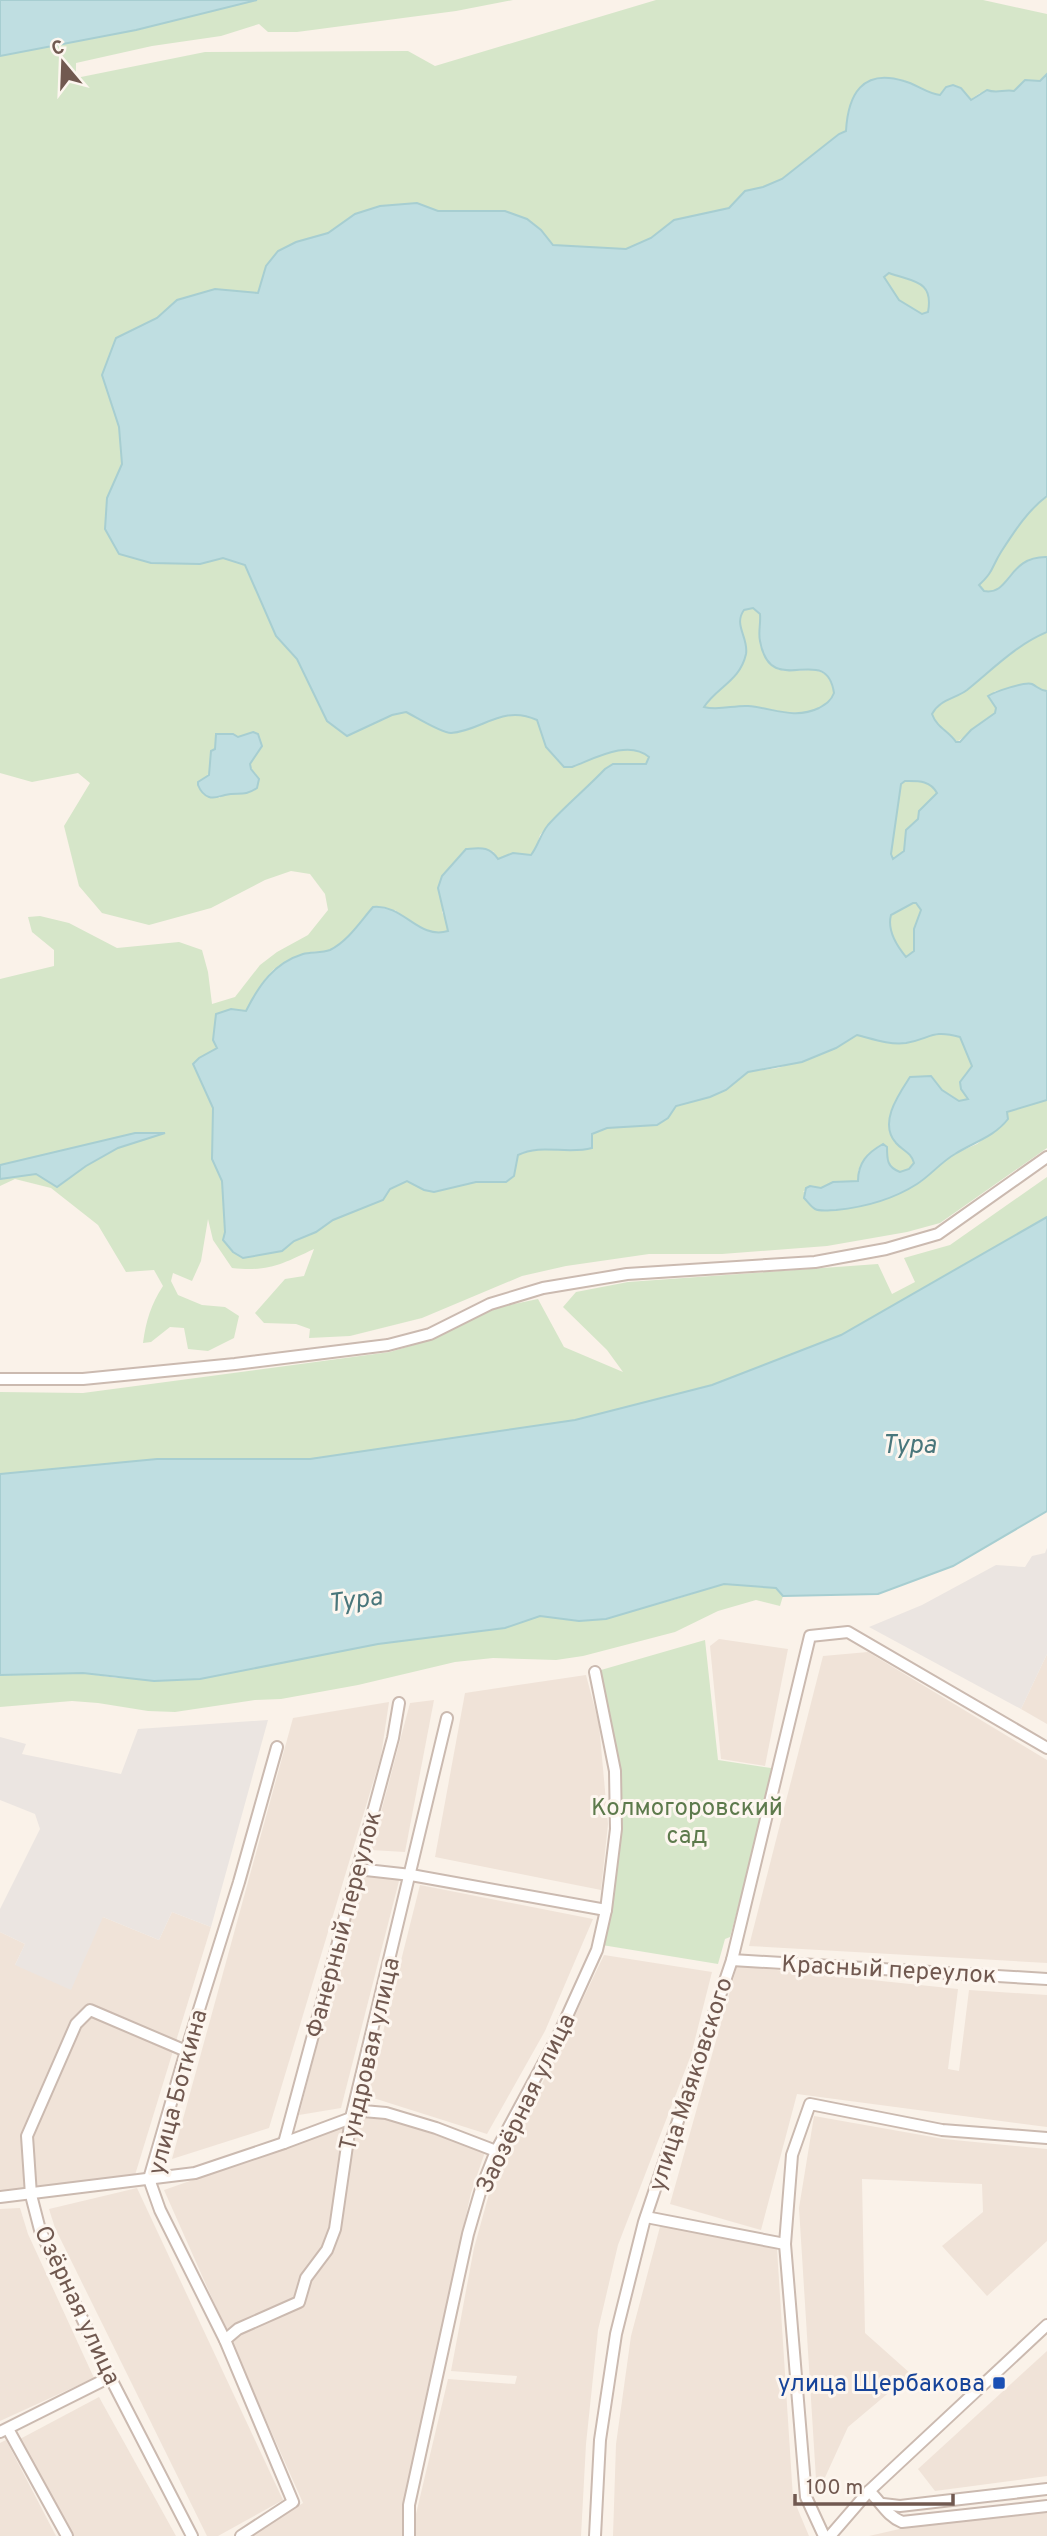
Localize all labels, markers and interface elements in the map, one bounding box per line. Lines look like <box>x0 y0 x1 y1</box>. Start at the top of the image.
north arrow <box>28 28 98 98</box>
text: С <box>48 35 68 62</box>
water label: Тура <box>882 1430 937 1463</box>
water label: Тура <box>326 1581 385 1622</box>
park label: Колмогоровский сад <box>591 1794 783 1852</box>
street label: Фанерный переулок <box>300 1808 390 2041</box>
street label: Красный переулок <box>780 1950 997 1992</box>
street label: Тундровая улица <box>334 1955 408 2154</box>
street label: улица Маяковского <box>643 1974 741 2195</box>
street label: улица Боткина <box>142 2006 215 2179</box>
street label: Заозёрная улица <box>470 2009 583 2199</box>
street label: Озёрная улица <box>26 2221 126 2390</box>
place label: улица Щербакова <box>778 2370 985 2400</box>
marker: улица Щербакова <box>991 2375 1007 2391</box>
scale bar <box>795 2462 953 2506</box>
text: 100 m <box>806 2475 863 2502</box>

